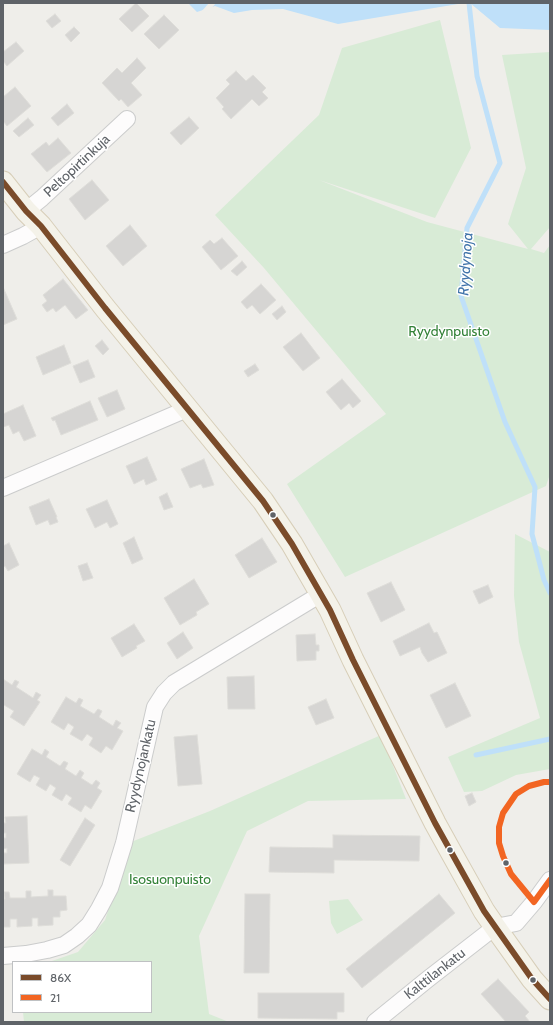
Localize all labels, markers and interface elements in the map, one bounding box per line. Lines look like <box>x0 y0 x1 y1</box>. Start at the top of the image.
street label: Peltopirtinkuja <box>40 131 114 201</box>
water label: Ryydynoja <box>455 232 477 296</box>
park label: Ryydynpuisto <box>408 324 490 340</box>
unlabelled marker <box>268 510 278 520</box>
street label: Ryydynojankatu <box>122 718 160 814</box>
unlabelled marker <box>445 845 455 855</box>
unlabelled marker <box>501 858 511 868</box>
park label: Isosuonpuisto <box>129 872 211 888</box>
street label: Kalttilankatu <box>401 945 469 1003</box>
legend <box>12 961 152 1013</box>
text: 86X <box>50 970 71 985</box>
unlabelled marker <box>528 975 538 985</box>
text: 21 <box>50 990 60 1005</box>

